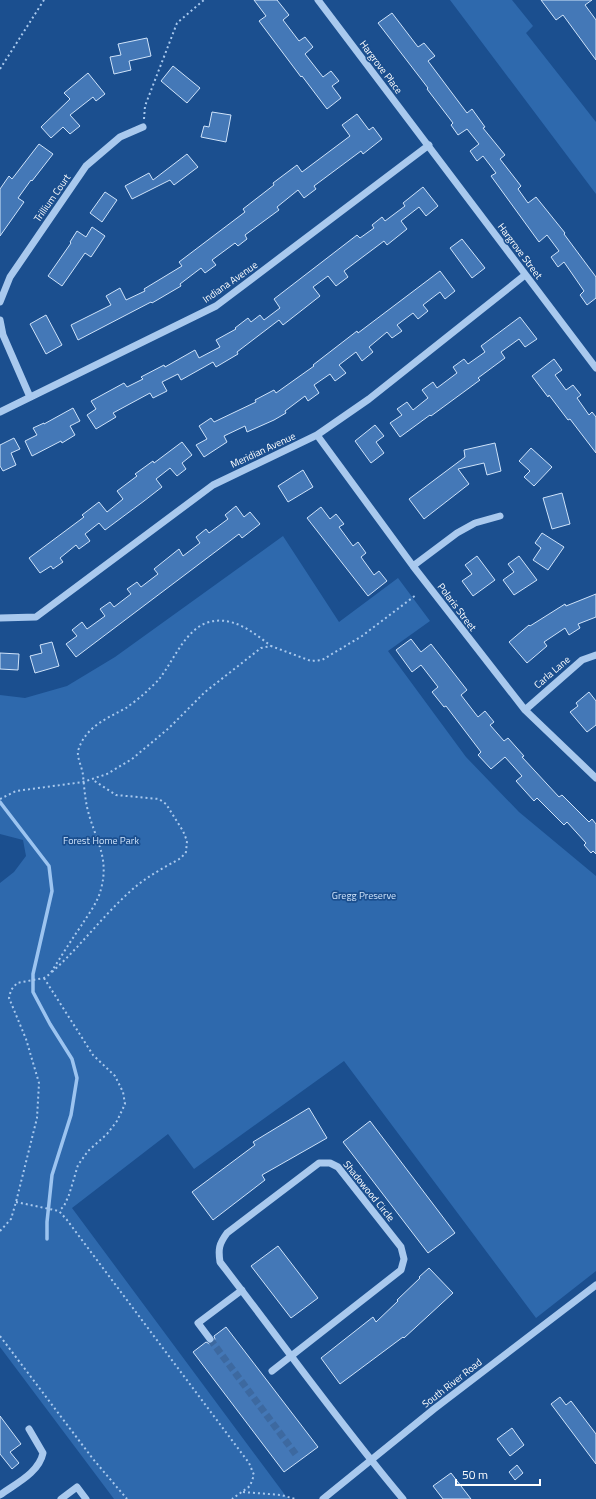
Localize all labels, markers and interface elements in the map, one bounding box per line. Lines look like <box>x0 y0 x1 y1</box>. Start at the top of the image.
street label: Hargrove Place <box>356 37 406 97</box>
street label: Trillium Court <box>30 171 74 225</box>
street label: Hargrove Street <box>494 220 546 282</box>
street label: Indiana Avenue <box>199 257 261 307</box>
street label: Meridian Avenue <box>228 428 298 472</box>
street label: Polaris Street <box>434 580 480 635</box>
street label: Carla Lane <box>531 652 573 692</box>
park label: Forest Home Park <box>63 833 139 848</box>
park label: Gregg Preserve <box>332 888 396 903</box>
street label: Shadowood Circle <box>340 1157 398 1225</box>
street label: South River Road <box>419 1355 485 1411</box>
scale bar <box>456 1461 540 1487</box>
text: 50 m <box>462 1465 488 1484</box>

